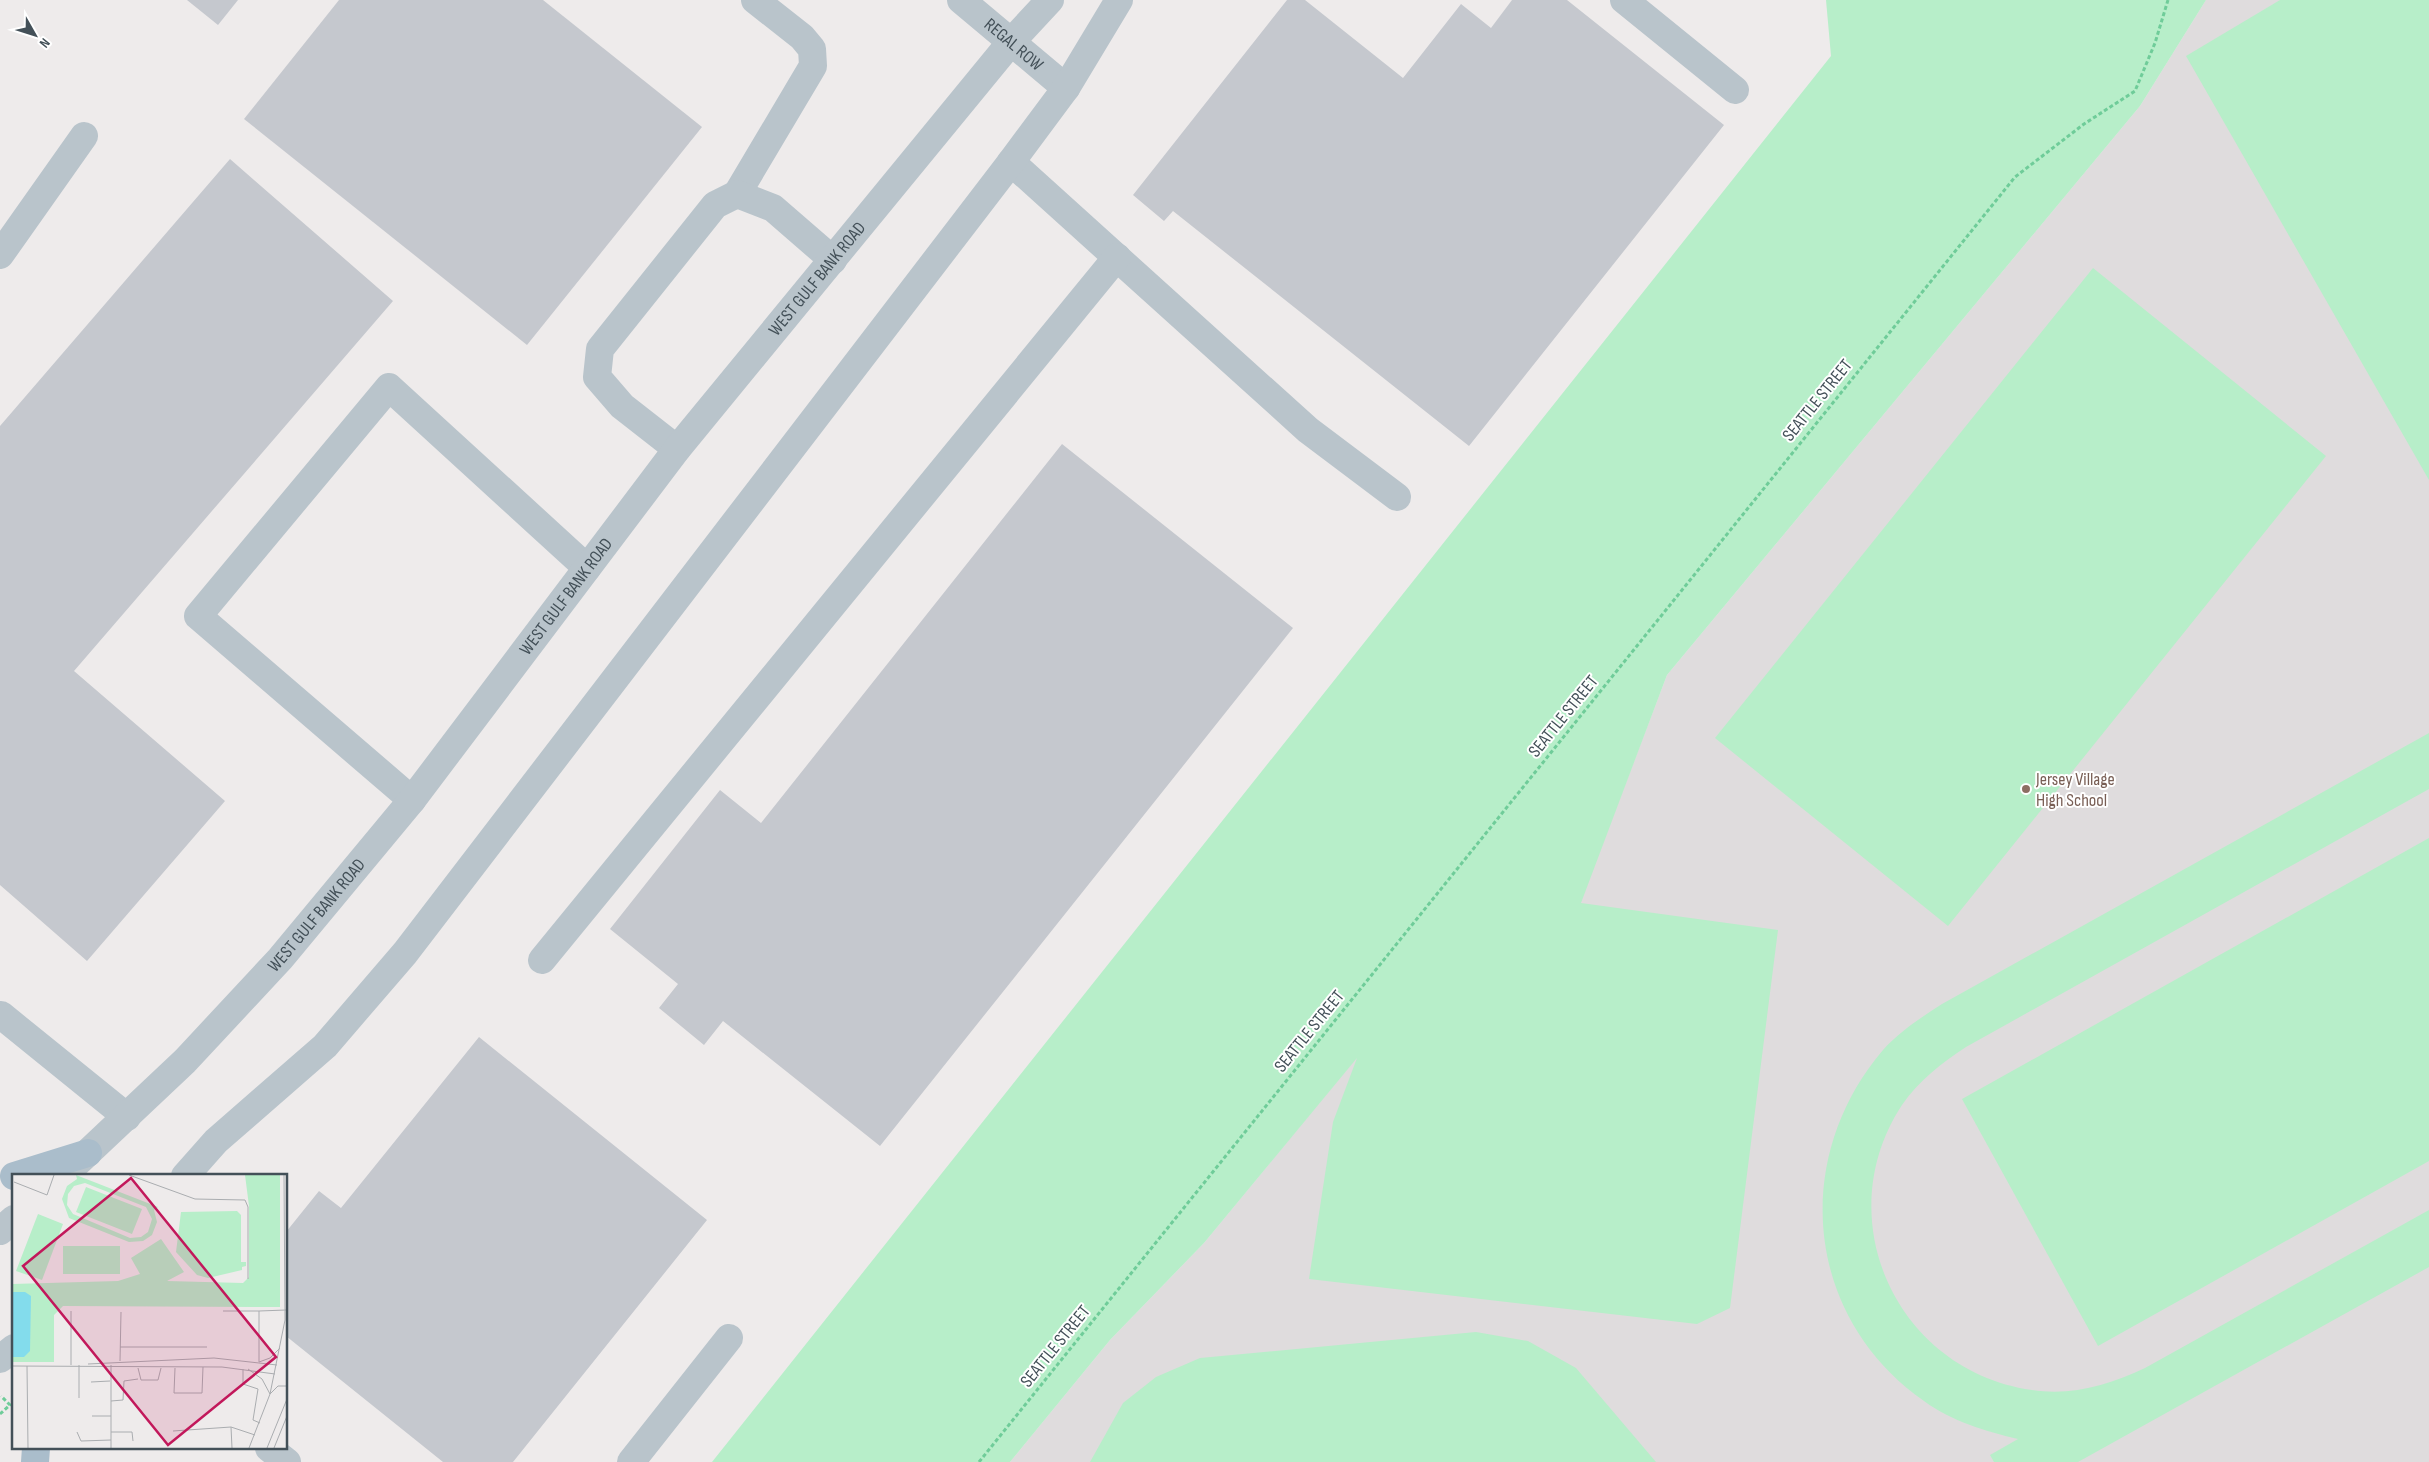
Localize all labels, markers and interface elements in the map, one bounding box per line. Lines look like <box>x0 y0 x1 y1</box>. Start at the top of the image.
north arrow <box>10 10 60 60</box>
street label: REGAL ROW <box>980 14 1048 76</box>
text: N <box>36 35 54 51</box>
street label: WEST GULF BANK ROAD <box>764 218 870 340</box>
street label: SEATTLE STREET <box>1778 355 1857 445</box>
street label: WEST GULF BANK ROAD <box>515 534 617 659</box>
street label: SEATTLE STREET <box>1524 671 1603 761</box>
place label: Jersey Village High School <box>2035 769 2115 811</box>
marker: Jersey Village High School <box>2020 783 2032 795</box>
street label: WEST GULF BANK ROAD <box>263 855 370 976</box>
street label: SEATTLE STREET <box>1270 986 1349 1076</box>
inset map <box>12 1174 288 1450</box>
street label: SEATTLE STREET <box>1016 1301 1095 1391</box>

